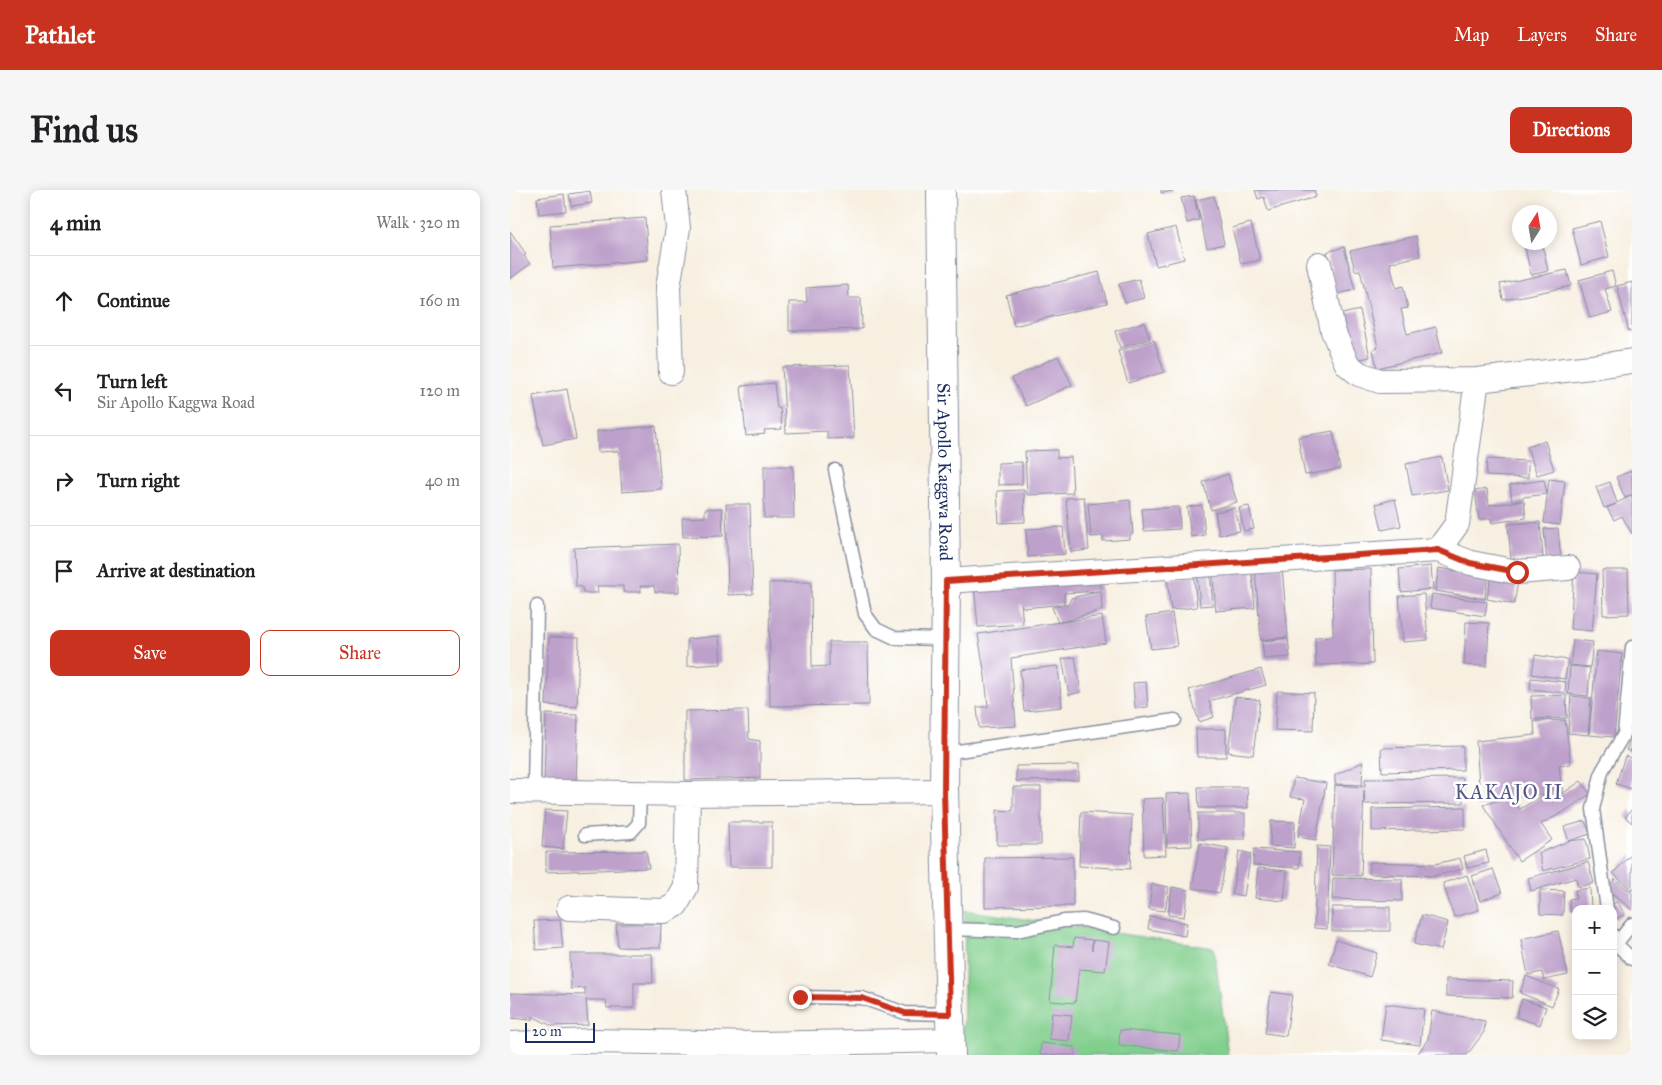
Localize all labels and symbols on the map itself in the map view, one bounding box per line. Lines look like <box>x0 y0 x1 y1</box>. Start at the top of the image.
north arrow <box>1512 205 1557 250</box>
street label: Sir Apollo Kaggwa Road <box>932 383 957 561</box>
route start <box>1506 561 1529 584</box>
district label: KAKAJO II <box>1455 780 1563 805</box>
route end <box>789 986 812 1009</box>
scale bar <box>525 1020 595 1043</box>

